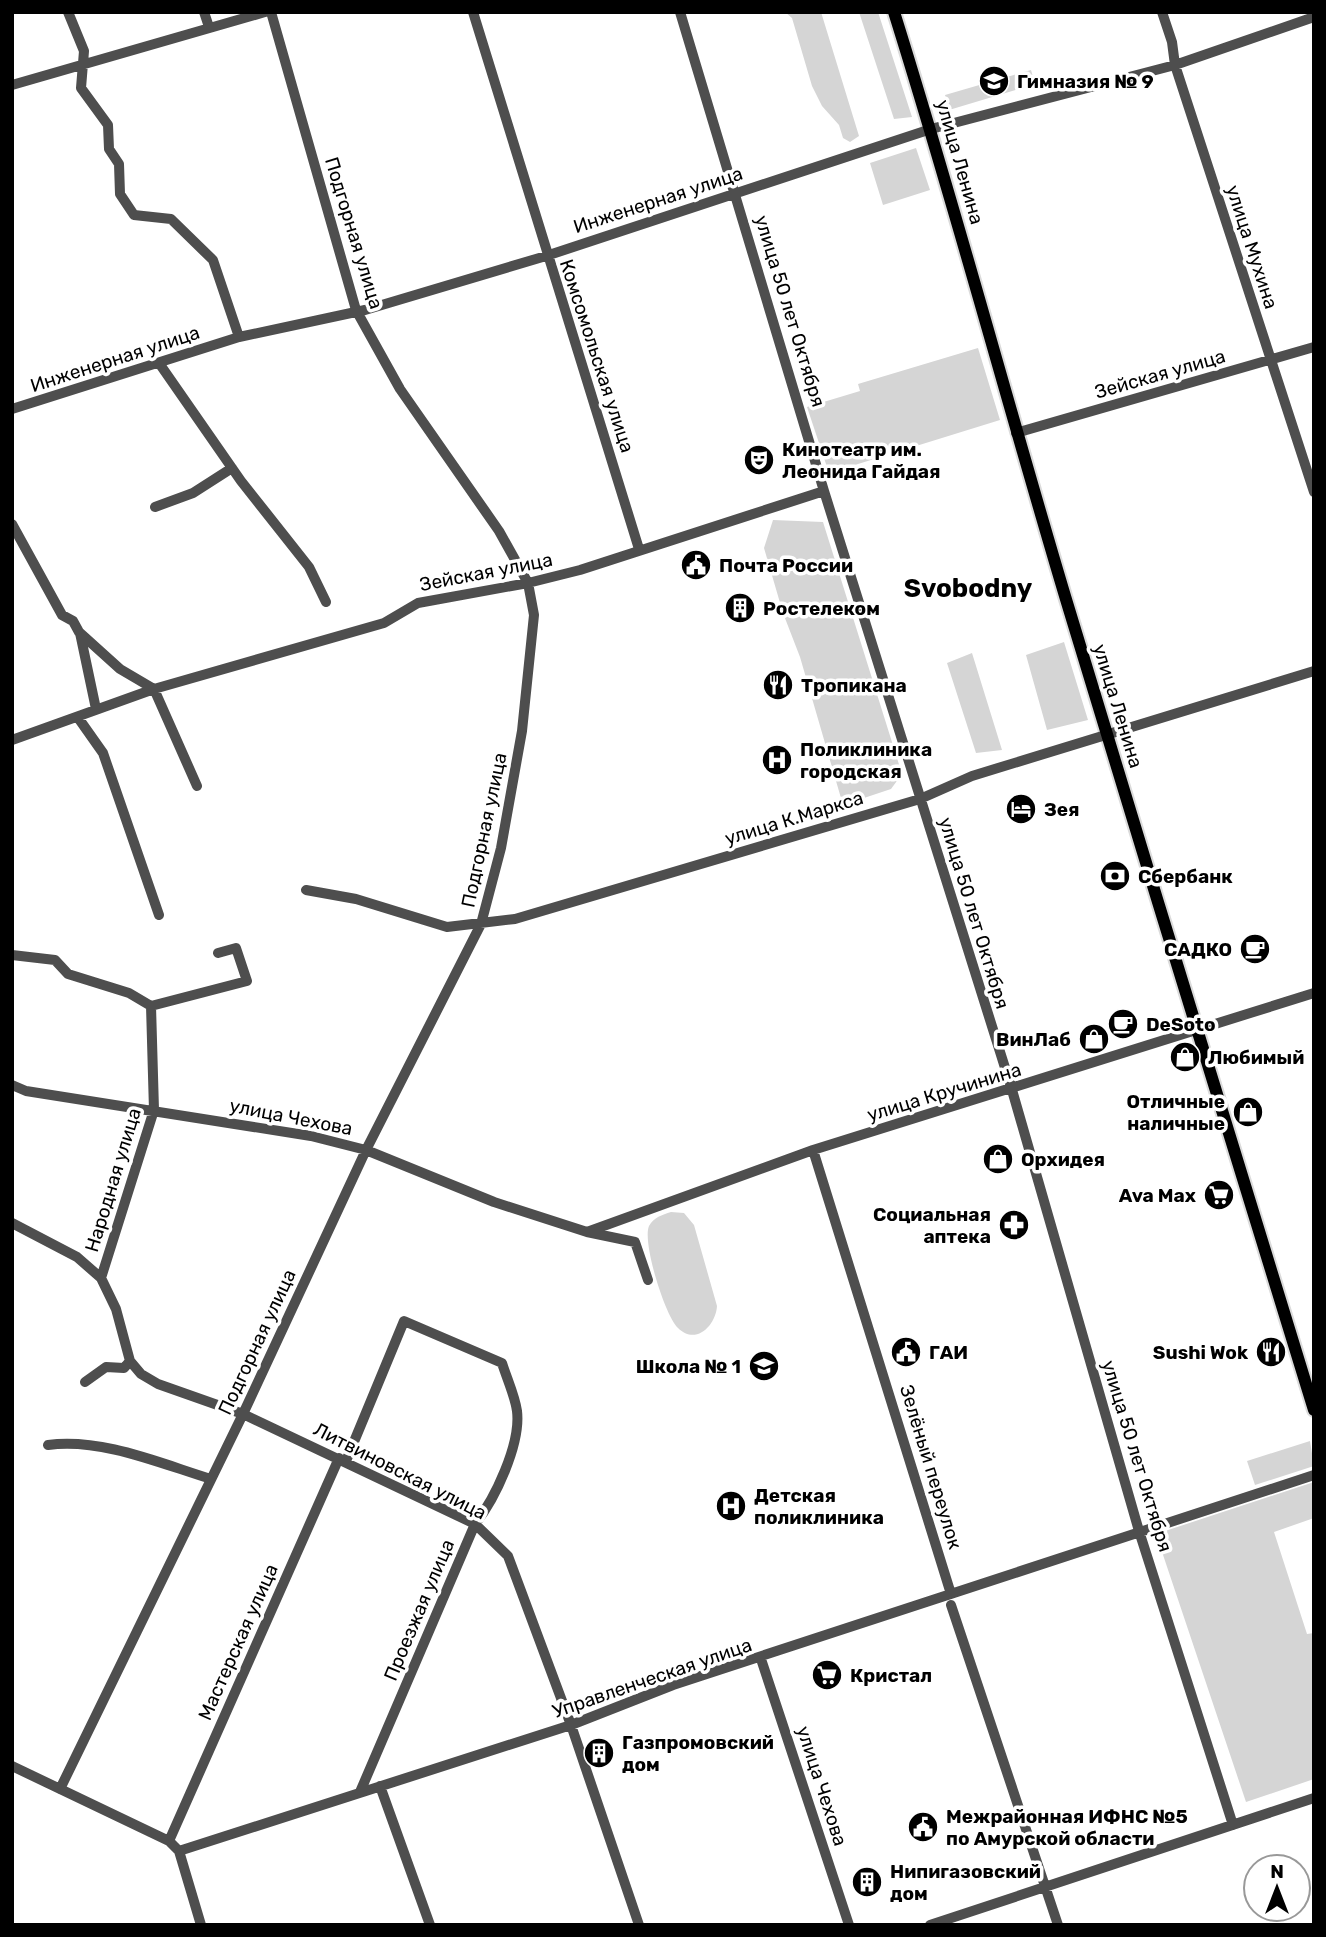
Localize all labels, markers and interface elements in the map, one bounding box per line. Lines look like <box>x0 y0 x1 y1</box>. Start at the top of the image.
school or university icon: Гимназия № 9 <box>977 64 1011 98</box>
place label: Гимназия № 9 <box>1017 70 1154 93</box>
street label: улица Ленина <box>931 97 989 227</box>
street label: Подгорная улица <box>320 154 388 312</box>
street label: Инженерная улица <box>570 162 746 238</box>
street label: улица Мухина <box>1221 182 1283 312</box>
street label: улица 50 лет Октября <box>750 212 830 410</box>
street label: Комсомольская улица <box>555 256 639 456</box>
street label: Инженерная улица <box>27 321 203 397</box>
street label: Зейская улица <box>1092 344 1228 404</box>
place label: Кинотеатр им. Леонида Гайдая <box>782 438 941 483</box>
theatre icon: Кинотеатр им. Леонида Гайдая <box>742 443 776 477</box>
street label: Зейская улица <box>418 548 554 596</box>
public building icon: Почта России <box>679 548 713 582</box>
place label: Почта России <box>719 554 853 577</box>
district label: Svobodny <box>904 573 1033 604</box>
building icon: Ростелеком <box>723 591 757 625</box>
place label: Ростелеком <box>763 597 880 620</box>
street label: улица Ленина <box>1088 641 1148 771</box>
restaurant icon: Тропикана <box>761 668 795 702</box>
place label: Тропикана <box>801 674 907 697</box>
place label: Поликлиника городская <box>800 738 932 783</box>
hospital icon: Поликлиника городская <box>760 743 794 777</box>
street label: Подгорная улица <box>456 750 512 910</box>
street label: улица К.Маркса <box>722 786 866 850</box>
hotel icon: Зея <box>1004 792 1038 826</box>
place label: Зея <box>1044 798 1080 821</box>
street label: улица 50 лет Октября <box>934 814 1014 1012</box>
bank icon: Сбербанк <box>1098 859 1132 893</box>
place label: Сбербанк <box>1138 865 1233 888</box>
cafe icon: САДКО <box>1238 932 1272 966</box>
place label: САДКО <box>1164 938 1232 961</box>
cafe icon: DeSoto <box>1106 1007 1140 1041</box>
place label: DeSoto <box>1146 1013 1216 1036</box>
shop icon: ВинЛаб <box>1077 1022 1111 1056</box>
place label: ВинЛаб <box>996 1028 1071 1051</box>
shop icon: Любимый <box>1168 1040 1202 1074</box>
place label: Любимый <box>1208 1046 1304 1069</box>
street label: улица Кручинина <box>864 1058 1024 1126</box>
place label: Отличные наличные <box>1127 1090 1225 1135</box>
street label: улица Чехова <box>228 1094 354 1140</box>
shop icon: Отличные наличные <box>1231 1095 1265 1129</box>
street label: Народная улица <box>80 1105 146 1255</box>
shop icon: Орхидея <box>981 1142 1015 1176</box>
place label: Орхидея <box>1021 1148 1105 1171</box>
supermarket icon: Ava Max <box>1202 1178 1236 1212</box>
place label: Ava Max <box>1119 1184 1196 1207</box>
place label: Социальная аптека <box>873 1203 991 1248</box>
pharmacy icon: Социальная аптека <box>997 1208 1031 1242</box>
street label: Подгорная улица <box>213 1266 301 1418</box>
public building icon: ГАИ <box>889 1335 923 1369</box>
restaurant icon: Sushi Wok <box>1254 1335 1288 1369</box>
place label: ГАИ <box>929 1341 968 1364</box>
place label: Sushi Wok <box>1153 1341 1248 1364</box>
school or university icon: Школа № 1 <box>747 1349 781 1383</box>
place label: Школа № 1 <box>636 1355 741 1378</box>
street label: улица 50 лет Октября <box>1097 1357 1177 1555</box>
street label: Зелёный переулок <box>895 1382 967 1552</box>
street label: Литвиновская улица <box>310 1417 490 1525</box>
place label: Детская поликлиника <box>754 1484 884 1529</box>
hospital icon: Детская поликлиника <box>714 1489 748 1523</box>
street label: Проезжая улица <box>379 1536 459 1684</box>
street label: Мастерская улица <box>193 1560 283 1724</box>
street label: Управленческая улица <box>549 1633 755 1723</box>
supermarket icon: Кристал <box>810 1658 844 1692</box>
place label: Кристал <box>850 1664 932 1687</box>
street label: улица Чехова <box>792 1723 852 1849</box>
place label: Газпромовский дом <box>622 1731 774 1776</box>
building icon: Газпромовский дом <box>582 1736 616 1770</box>
place label: Межрайонная ИФНС №5 по Амурской области <box>946 1805 1188 1850</box>
public building icon: Межрайонная ИФНС №5 по Амурской области <box>906 1810 940 1844</box>
north arrow <box>1242 1853 1312 1923</box>
place label: Нипигазовский дом <box>890 1860 1041 1905</box>
text: N <box>1270 1860 1284 1883</box>
building icon: Нипигазовский дом <box>850 1865 884 1899</box>

